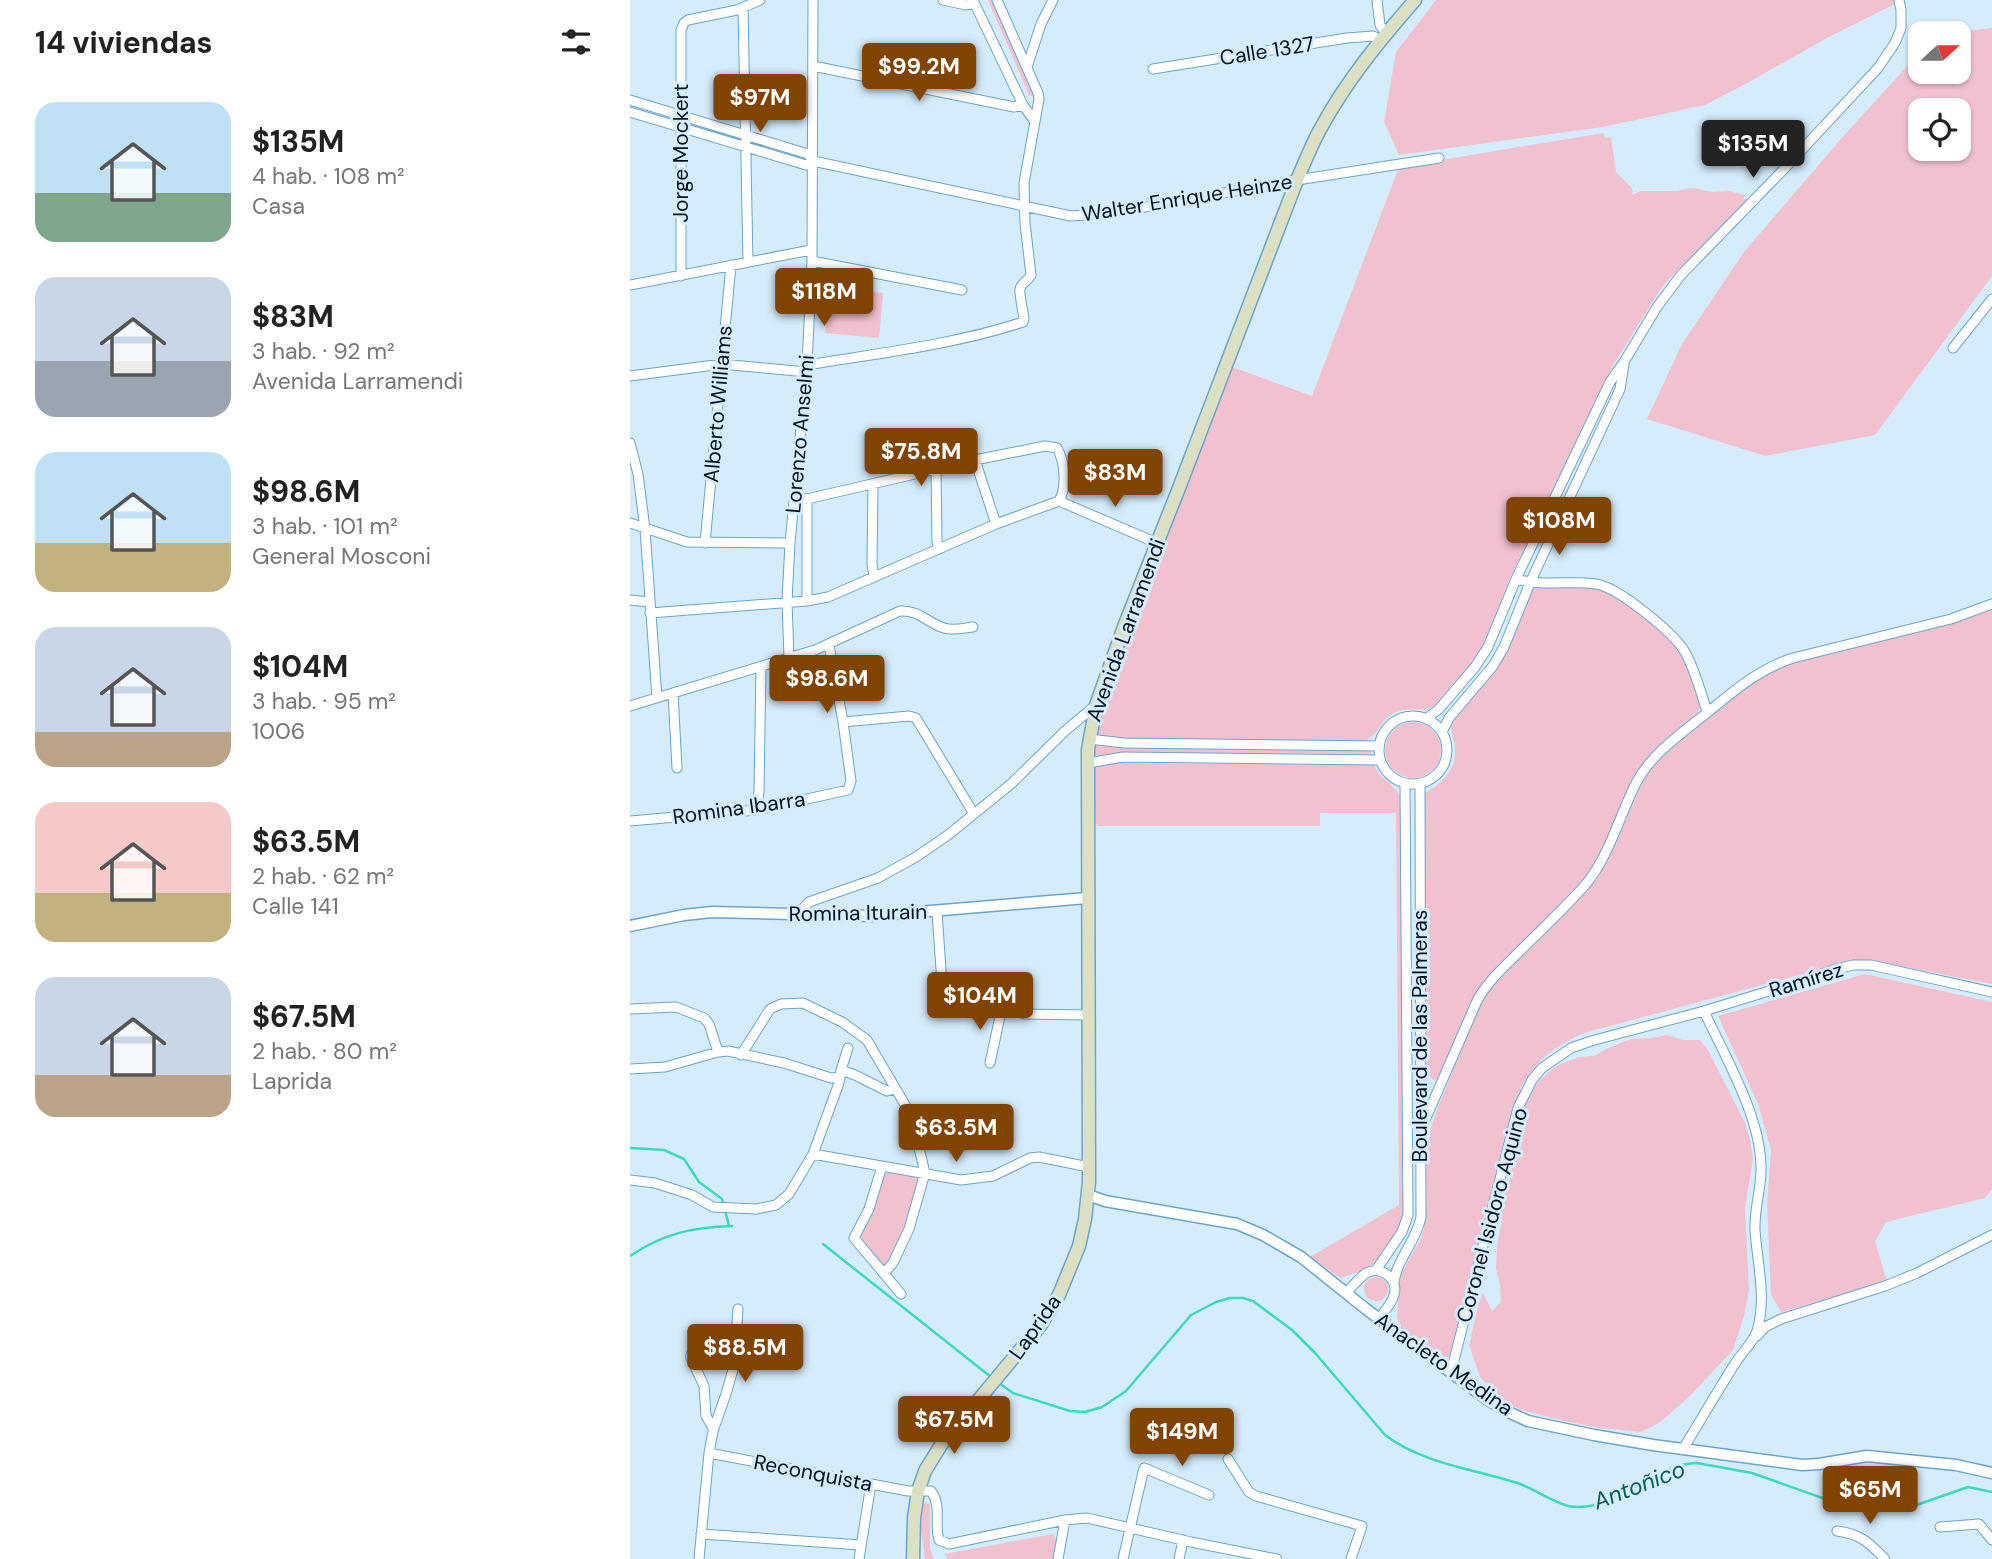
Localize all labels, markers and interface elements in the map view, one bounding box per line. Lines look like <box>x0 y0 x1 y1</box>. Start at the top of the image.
north arrow <box>1908 21 1970 84</box>
map controls <box>1908 21 1971 161</box>
text: 14 viviendas <box>35 23 213 62</box>
icon: filters <box>557 23 595 61</box>
street label: Calle 1327 <box>1218 30 1316 72</box>
pin: $99.2M <box>862 43 976 103</box>
text: $99.2M <box>878 51 960 81</box>
pin: $97M <box>719 74 801 134</box>
text: $97M <box>730 82 790 112</box>
street label: Jorge Mockert <box>667 83 695 223</box>
button: locate <box>1908 98 1971 161</box>
pin: $135M <box>1704 120 1802 180</box>
text: $135M <box>252 122 344 161</box>
text: $135M <box>1718 128 1788 158</box>
icon: home <box>91 130 175 214</box>
text: 4 hab. · 108 m² <box>252 161 405 191</box>
street label: Walter Enrique Heinze <box>1080 168 1294 228</box>
text: Casa <box>252 191 305 221</box>
pin: $118M <box>775 268 873 328</box>
text: $118M <box>791 276 857 306</box>
text: $83M <box>252 297 334 336</box>
icon: home <box>91 305 175 389</box>
street label: Alberto Williams <box>697 324 739 484</box>
text: 3 hab. · 92 m² <box>252 336 395 366</box>
street label: Lorenzo Anselmi <box>779 354 821 514</box>
text: Avenida Larramendi <box>252 366 463 396</box>
pin: $75.8M <box>864 428 978 488</box>
text: $75.8M <box>881 436 961 466</box>
pin: $83M <box>1074 449 1156 509</box>
text: $83M <box>1084 457 1146 487</box>
text: $98.6M <box>252 472 360 511</box>
icon: home <box>91 480 175 564</box>
pin: $108M <box>1510 498 1608 557</box>
text: $108M <box>1522 505 1596 535</box>
text: 3 hab. · 101 m² <box>252 511 397 541</box>
street label: Avenida Larramendi <box>1080 535 1172 725</box>
text: General Mosconi <box>252 541 431 571</box>
text: $104M <box>252 647 348 686</box>
icon: home <box>91 655 175 739</box>
pin: $98.6M <box>770 656 884 715</box>
text: $98.6M <box>786 663 868 693</box>
text: 3 hab. · 95 m² <box>252 686 396 716</box>
text: 1006 <box>252 716 305 746</box>
street label: Romina Ibarra <box>671 785 807 831</box>
text: $63.5M <box>252 822 360 861</box>
icon: home <box>91 830 175 914</box>
text: 2 hab. · 62 m² <box>252 861 394 891</box>
text: Calle 141 <box>252 891 339 921</box>
street label: Romina Iturain <box>788 898 928 928</box>
street label: Boulevard de las Palmeras <box>1406 910 1434 1162</box>
street label: Ramírez <box>1766 956 1846 1004</box>
pin: $104M <box>931 972 1029 1032</box>
text: $104M <box>943 980 1017 1010</box>
text: $67.5M <box>252 997 356 1036</box>
icon: home <box>91 1005 175 1089</box>
text: 2 hab. · 80 m² <box>252 1036 397 1066</box>
text: Laprida <box>252 1066 332 1096</box>
pin: $63.5M <box>899 1104 1013 1164</box>
street label: Coronel Isidoro Aquino <box>1450 1105 1534 1325</box>
text: $63.5M <box>915 1112 997 1142</box>
street label: Laprida <box>1003 1289 1067 1365</box>
street label: Anacleto Medina <box>1369 1306 1519 1422</box>
pin: $88.5M <box>688 1324 802 1384</box>
text: $88.5M <box>703 1332 787 1362</box>
pin: $67.5M <box>897 1396 1011 1456</box>
text: $67.5M <box>914 1404 994 1434</box>
pin: $149M <box>1133 1408 1231 1468</box>
text: $149M <box>1146 1416 1218 1446</box>
street label: Reconquista <box>751 1448 875 1498</box>
water label: Antoñico <box>1588 1454 1689 1517</box>
pin: $65M <box>1829 1466 1911 1526</box>
text: $65M <box>1839 1474 1901 1504</box>

